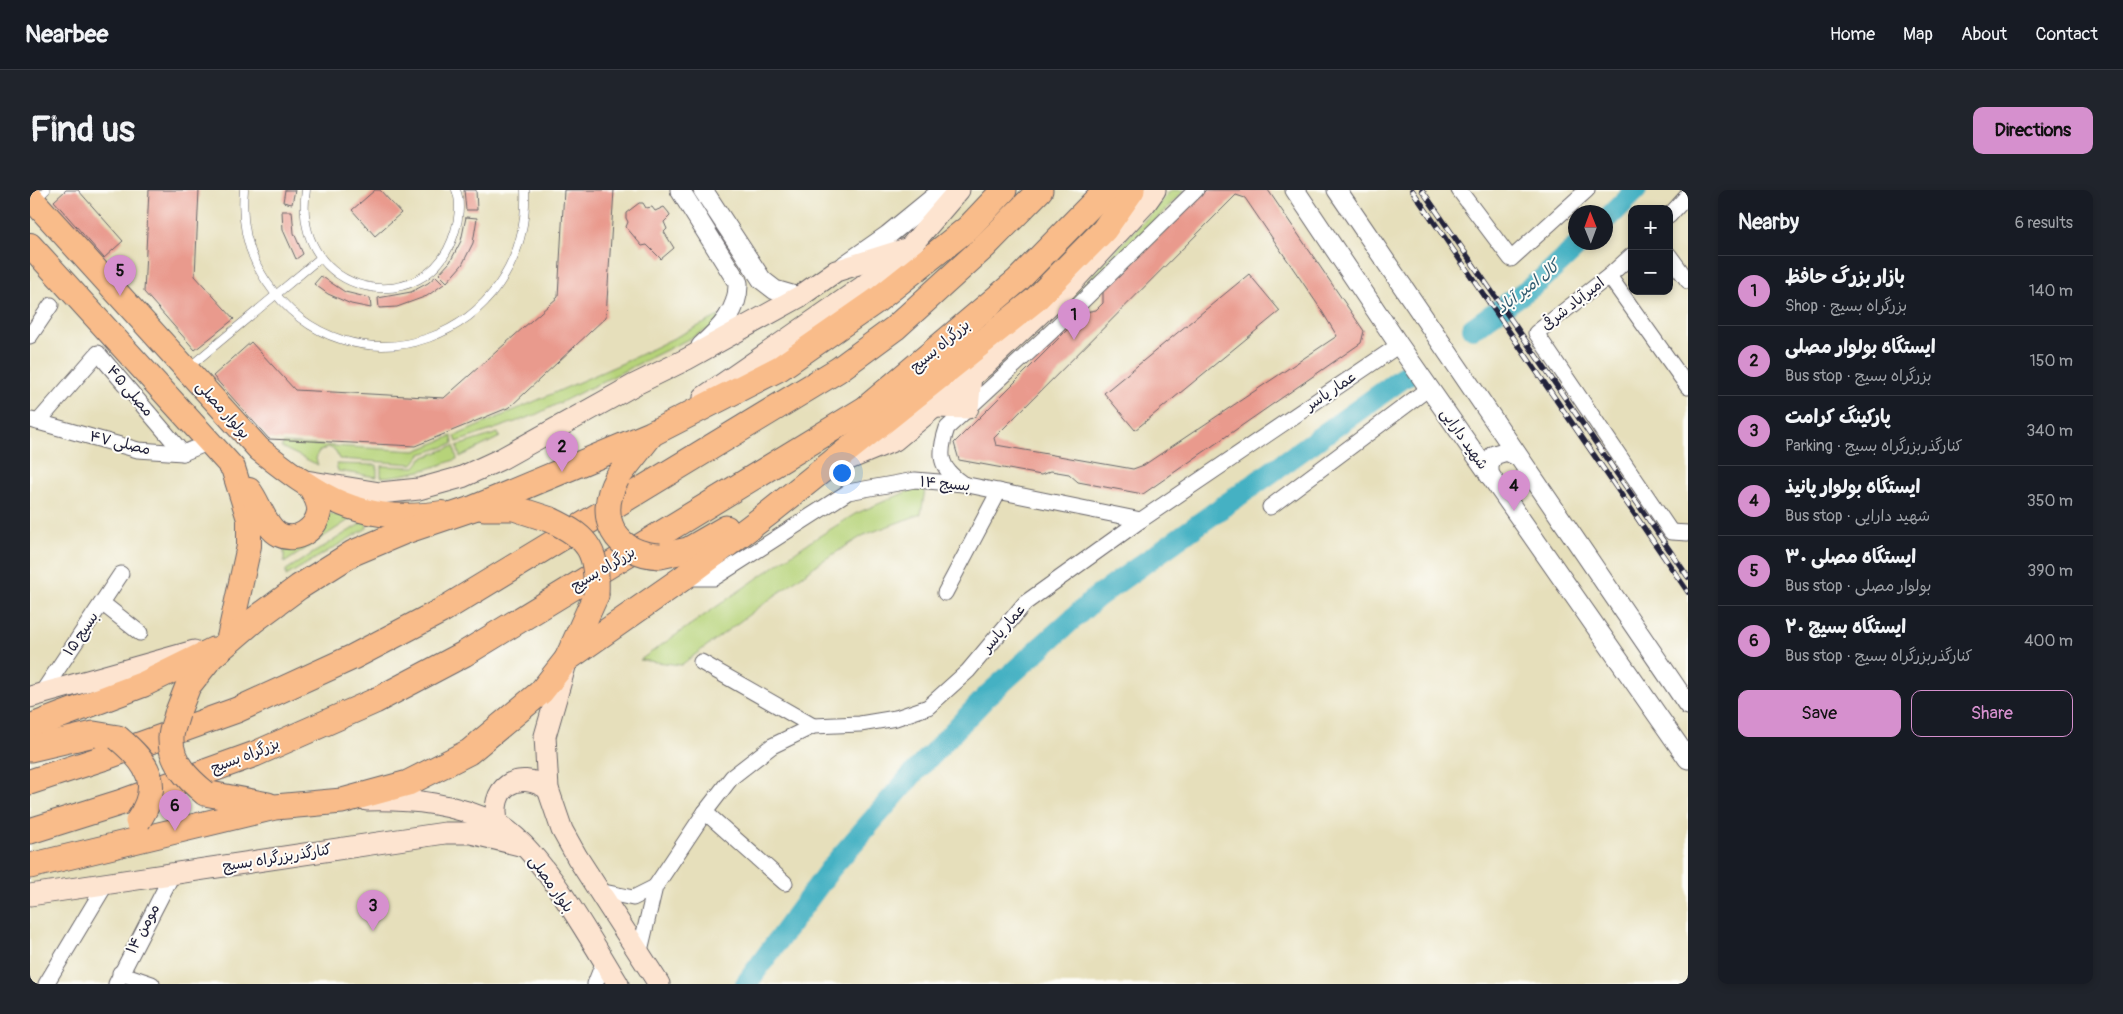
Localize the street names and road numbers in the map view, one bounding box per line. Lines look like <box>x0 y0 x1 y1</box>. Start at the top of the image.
street label: امیرآباد شرقی <box>1536 272 1609 335</box>
street label: بزرگراه بسیج <box>906 316 974 376</box>
street label: مصلی ۴۵ <box>102 361 158 421</box>
street label: عمار یاسر <box>1300 367 1360 416</box>
street label: بولوار مصلی <box>192 377 254 443</box>
street label: شهید دارایی <box>1436 405 1492 473</box>
street label: مصلی ۴۷ <box>88 427 152 459</box>
street label: بسیج ۱۴ <box>919 472 971 496</box>
street label: بزرگراه بسیج <box>567 542 639 596</box>
street label: عمار یاسر <box>976 600 1030 658</box>
street label: بسیج ۱۵ <box>59 608 103 660</box>
street label: بزرگراه بسیج <box>208 734 282 778</box>
street label: کنارگذربزرگراه بسیج <box>221 840 333 876</box>
street label: بلوار مصلی <box>524 852 578 916</box>
street label: مومن ۱۴ <box>122 901 164 957</box>

